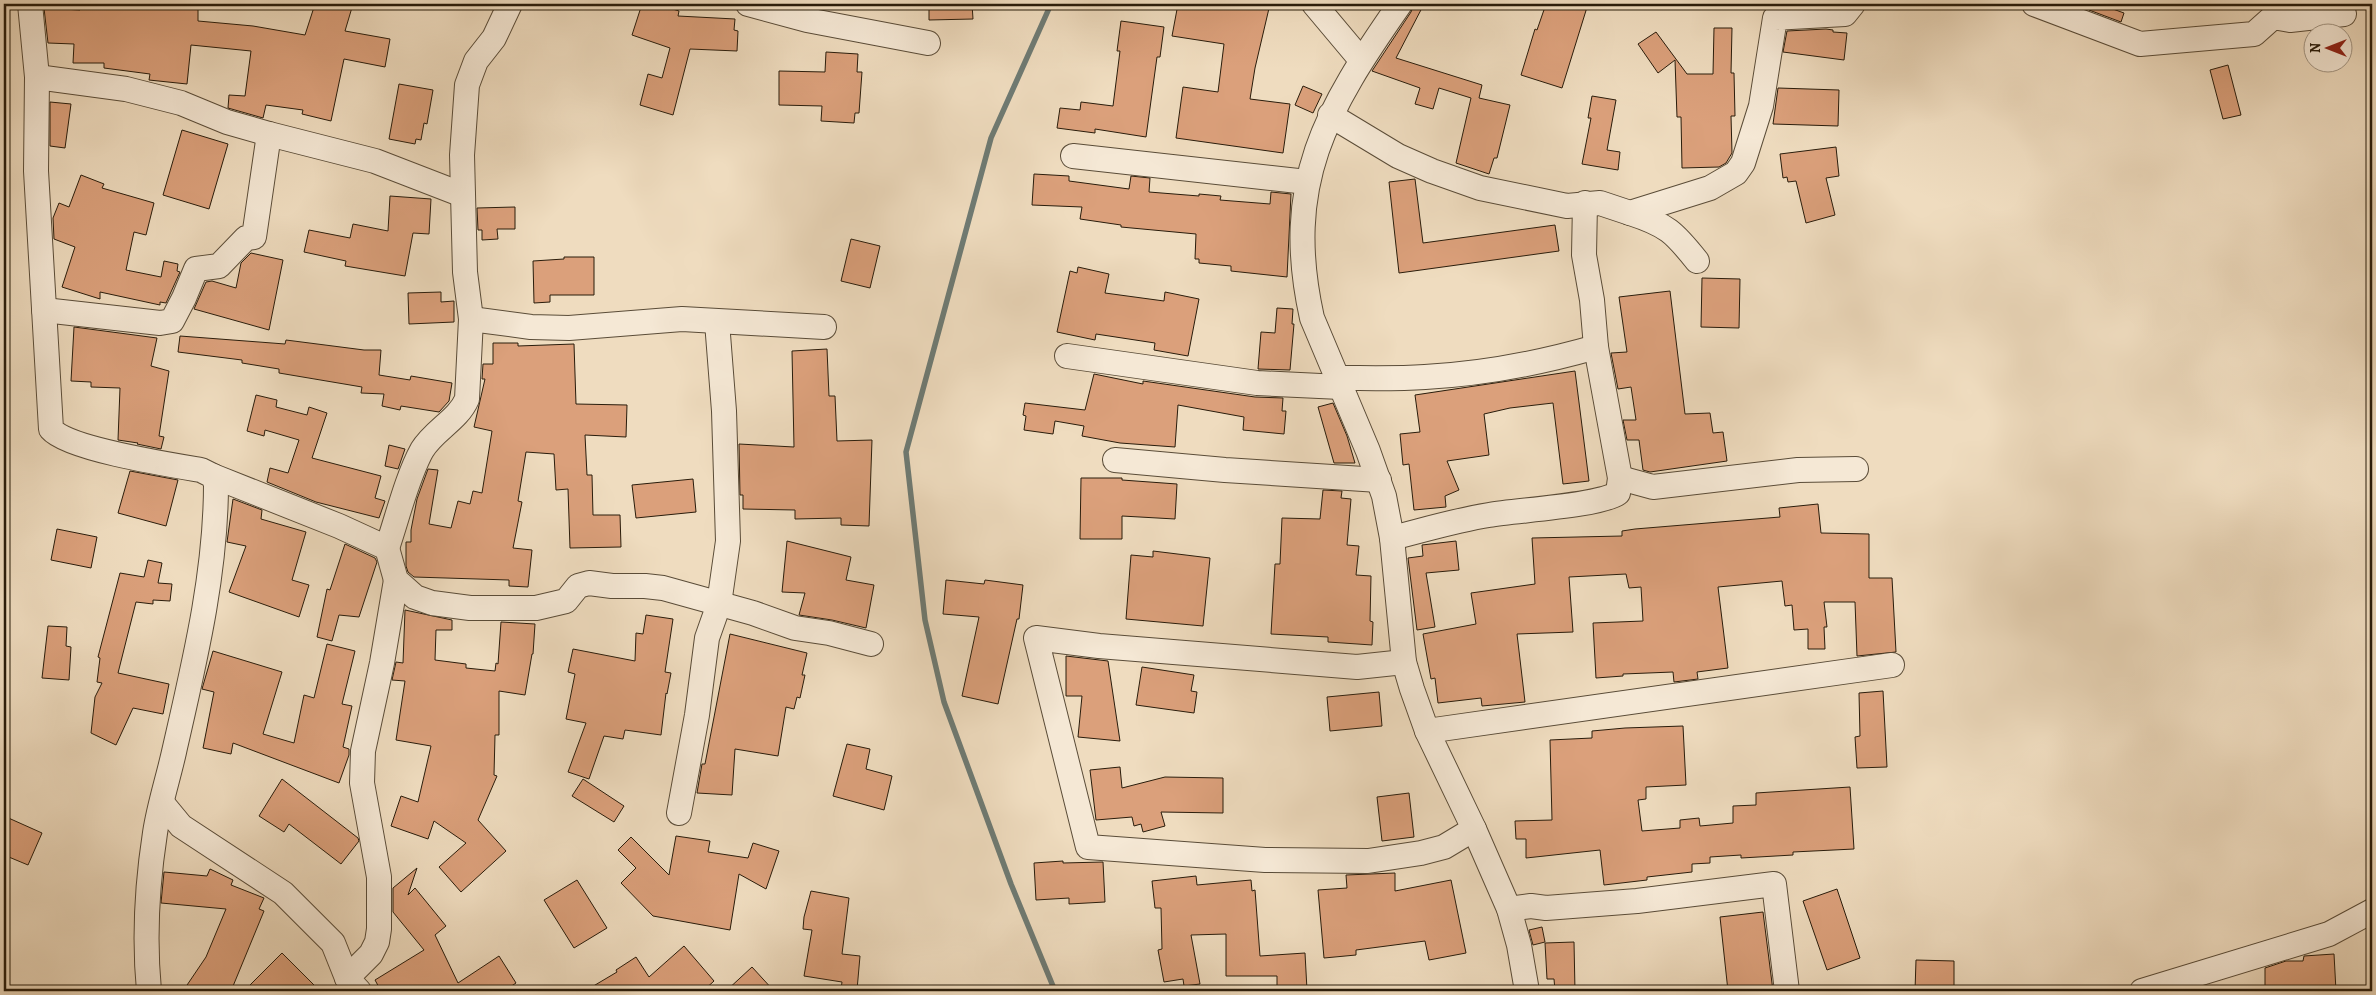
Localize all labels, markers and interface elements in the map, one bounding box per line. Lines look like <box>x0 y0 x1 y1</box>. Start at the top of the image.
north arrow <box>2304 22 2354 72</box>
text: N <box>2306 43 2325 53</box>

